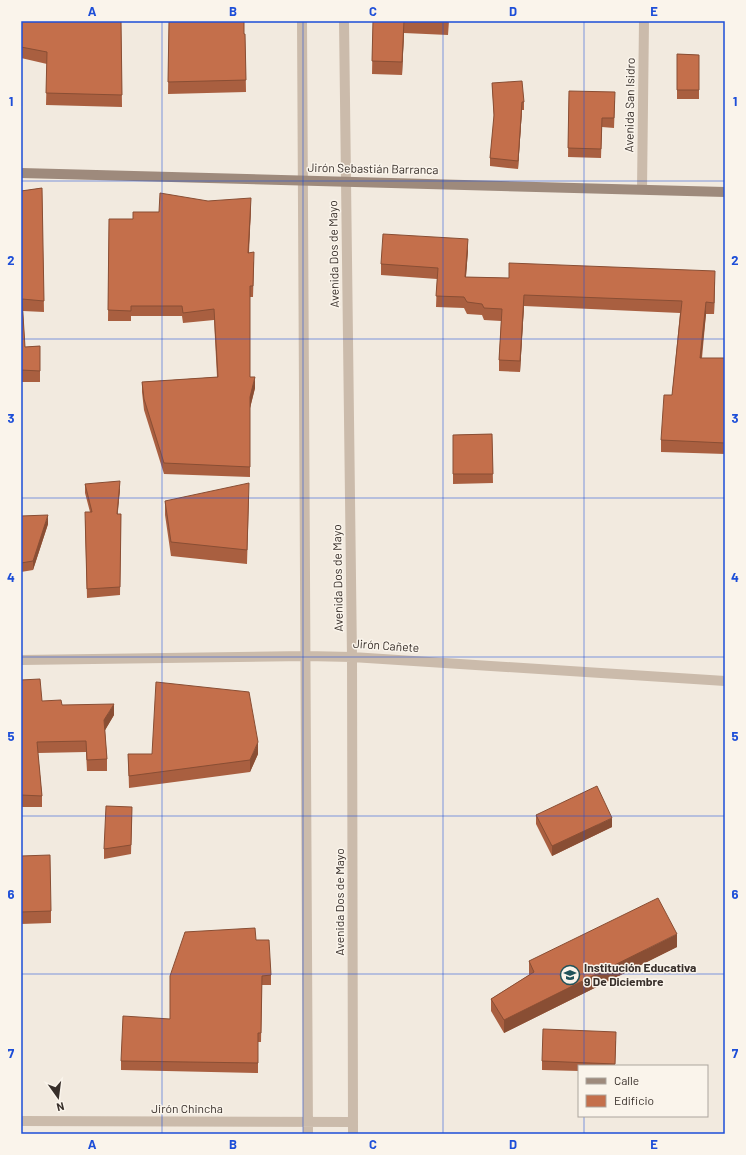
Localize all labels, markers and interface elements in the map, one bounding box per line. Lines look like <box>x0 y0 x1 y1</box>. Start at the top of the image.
text: A <box>88 3 97 19</box>
text: B <box>229 3 237 19</box>
text: C <box>369 3 377 19</box>
text: D <box>509 3 517 19</box>
text: E <box>650 3 658 19</box>
street label: Avenida San Isidro <box>621 57 637 152</box>
text: 1 <box>9 93 13 109</box>
text: 1 <box>733 93 737 109</box>
street label: Jirón Sebastián Barranca <box>307 160 439 176</box>
street label: Avenida Dos de Mayo <box>325 200 341 308</box>
text: 2 <box>7 252 15 268</box>
text: 2 <box>731 252 739 268</box>
text: 3 <box>7 410 15 426</box>
text: 3 <box>731 410 739 426</box>
street label: Avenida Dos de Mayo <box>329 524 345 632</box>
text: 4 <box>7 569 15 585</box>
text: 4 <box>731 569 739 585</box>
street label: Jirón Cañete <box>353 636 420 654</box>
text: 5 <box>7 728 15 744</box>
text: 5 <box>731 728 739 744</box>
street label: Avenida Dos de Mayo <box>332 848 346 956</box>
text: 6 <box>8 886 15 902</box>
text: 6 <box>732 886 739 902</box>
place label: Institución Educativa 9 De Diciembre <box>584 960 696 988</box>
school or university icon: Institución Educativa 9 De Diciembre <box>559 964 581 986</box>
text: 7 <box>8 1045 15 1061</box>
text: 7 <box>732 1045 739 1061</box>
legend <box>578 1065 708 1117</box>
text: Calle <box>614 1073 639 1087</box>
north arrow <box>38 1077 78 1117</box>
text: Edificio <box>614 1093 654 1107</box>
text: N <box>55 1100 66 1114</box>
street label: Jirón Chincha <box>151 1101 223 1115</box>
text: A <box>88 1136 97 1152</box>
text: B <box>229 1136 237 1152</box>
text: C <box>369 1136 377 1152</box>
text: D <box>509 1136 517 1152</box>
text: E <box>650 1136 658 1152</box>

